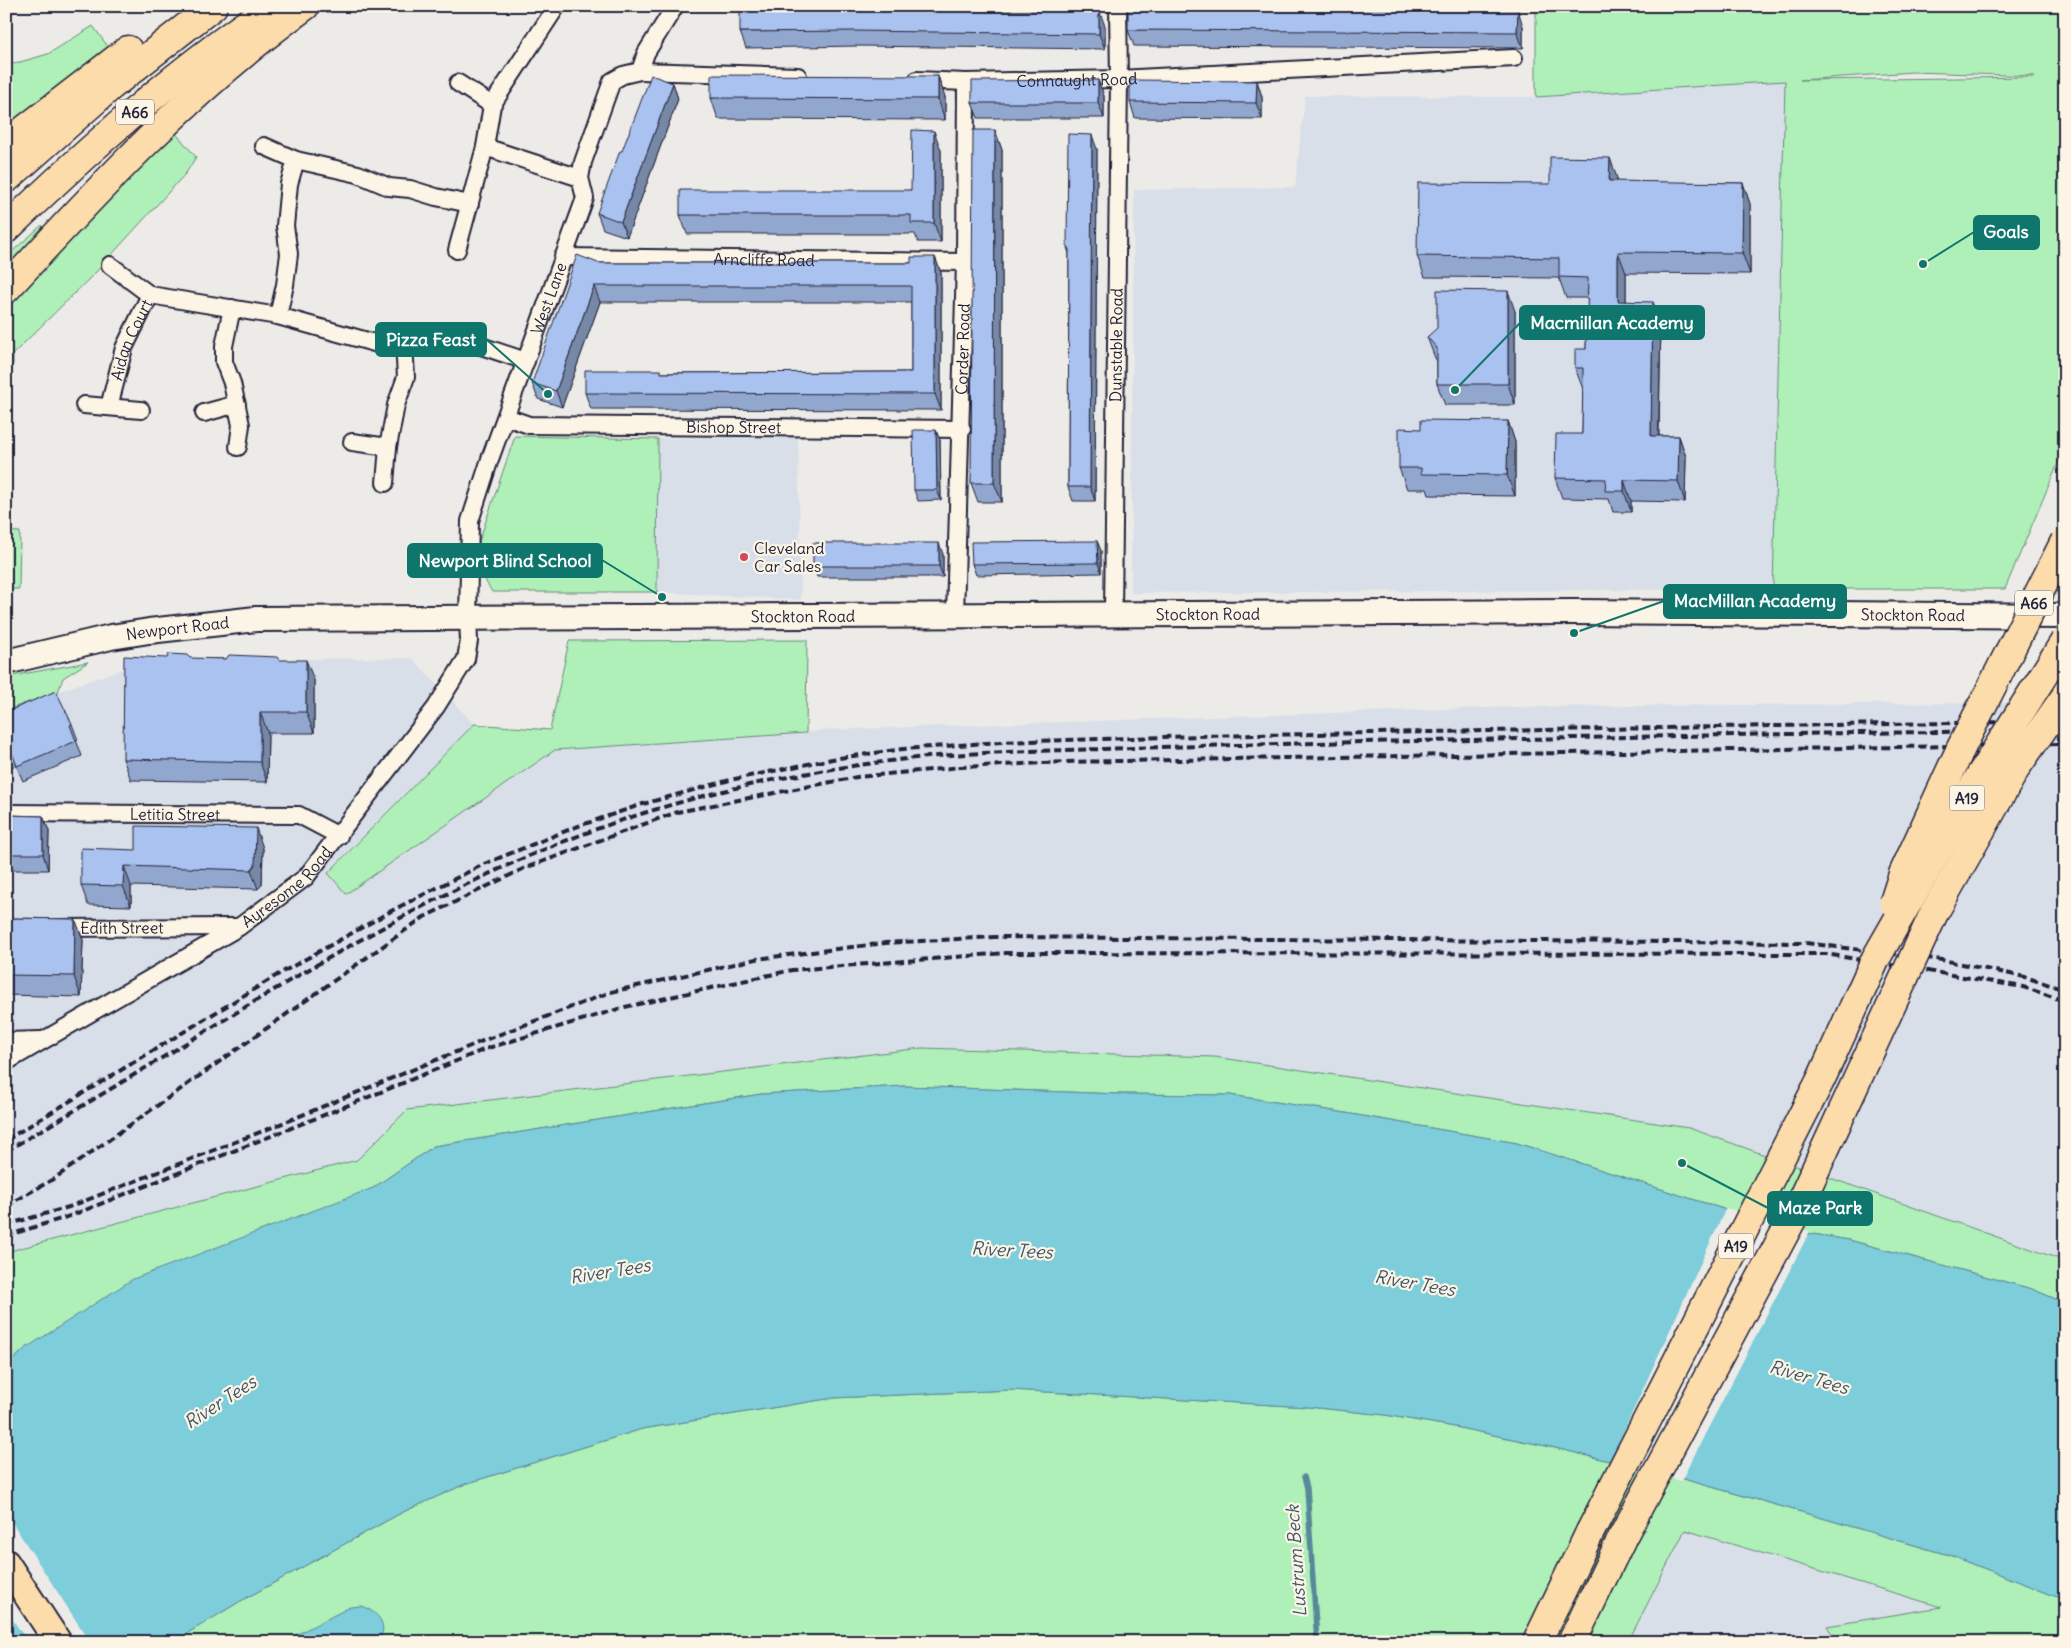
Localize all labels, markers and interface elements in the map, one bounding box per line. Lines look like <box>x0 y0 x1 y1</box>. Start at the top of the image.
street label: Connaught Road <box>1016 68 1138 91</box>
road number: A66 <box>116 100 154 124</box>
callout: Goals <box>1974 216 2039 249</box>
text: Goals <box>1983 220 2029 243</box>
street label: Arncliffe Road <box>713 249 815 270</box>
street label: West Lane <box>526 260 571 337</box>
street label: Dunstable Road <box>1105 288 1127 402</box>
street label: Aidan Court <box>106 295 157 382</box>
street label: Corder Road <box>951 303 974 395</box>
callout: Macmillan Academy <box>1520 306 1704 339</box>
text: Macmillan Academy <box>1530 311 1694 334</box>
callout: Pizza Feast <box>376 323 486 356</box>
text: Pizza Feast <box>386 328 477 351</box>
street label: Bishop Street <box>686 416 782 437</box>
place label: Cleveland Car Sales <box>754 538 825 576</box>
callout: Newport Blind School <box>408 544 602 577</box>
text: Newport Blind School <box>418 549 592 572</box>
marker: Cleveland Car Sales <box>738 551 750 563</box>
callout: MacMillan Academy <box>1664 585 1846 618</box>
text: MacMillan Academy <box>1674 589 1836 612</box>
road number: A66 <box>2015 590 2053 616</box>
street label: Stockton Road <box>1156 604 1260 624</box>
street label: Stockton Road <box>1861 604 1965 625</box>
street label: Stockton Road <box>751 606 855 626</box>
street label: Newport Road <box>125 612 230 644</box>
road number: A19 <box>1950 786 1984 810</box>
street label: Letitia Street <box>130 804 221 824</box>
street label: Ayresome Road <box>237 842 336 932</box>
street label: Edith Street <box>80 917 164 938</box>
callout: Maze Park <box>1768 1192 1872 1225</box>
text: Maze Park <box>1778 1196 1862 1219</box>
road number: A19 <box>1718 1234 1754 1258</box>
water label: River Tees <box>971 1236 1055 1264</box>
water label: River Tees <box>568 1253 654 1289</box>
water label: River Tees <box>1373 1265 1459 1302</box>
water label: River Tees <box>1767 1355 1853 1400</box>
water label: River Tees <box>180 1369 262 1434</box>
water label: Lustrum Beck <box>1280 1502 1311 1618</box>

